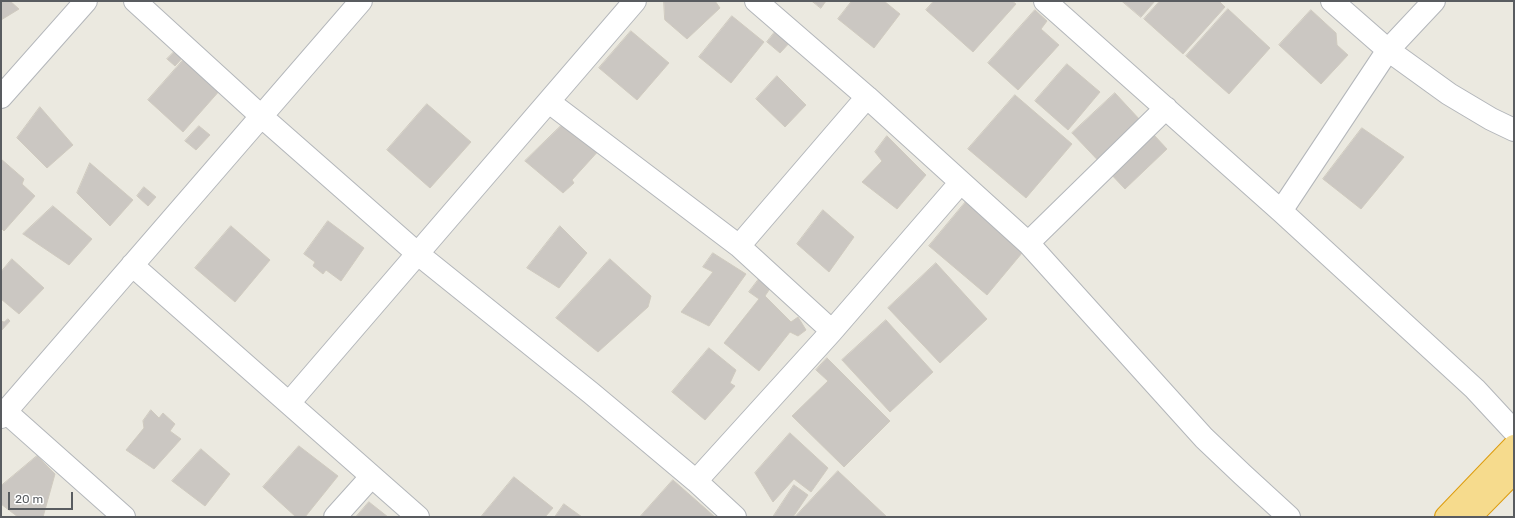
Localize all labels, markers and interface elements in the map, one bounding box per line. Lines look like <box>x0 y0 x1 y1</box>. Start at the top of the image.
scale bar <box>10 484 75 510</box>
text: 20 m <box>15 492 43 506</box>

